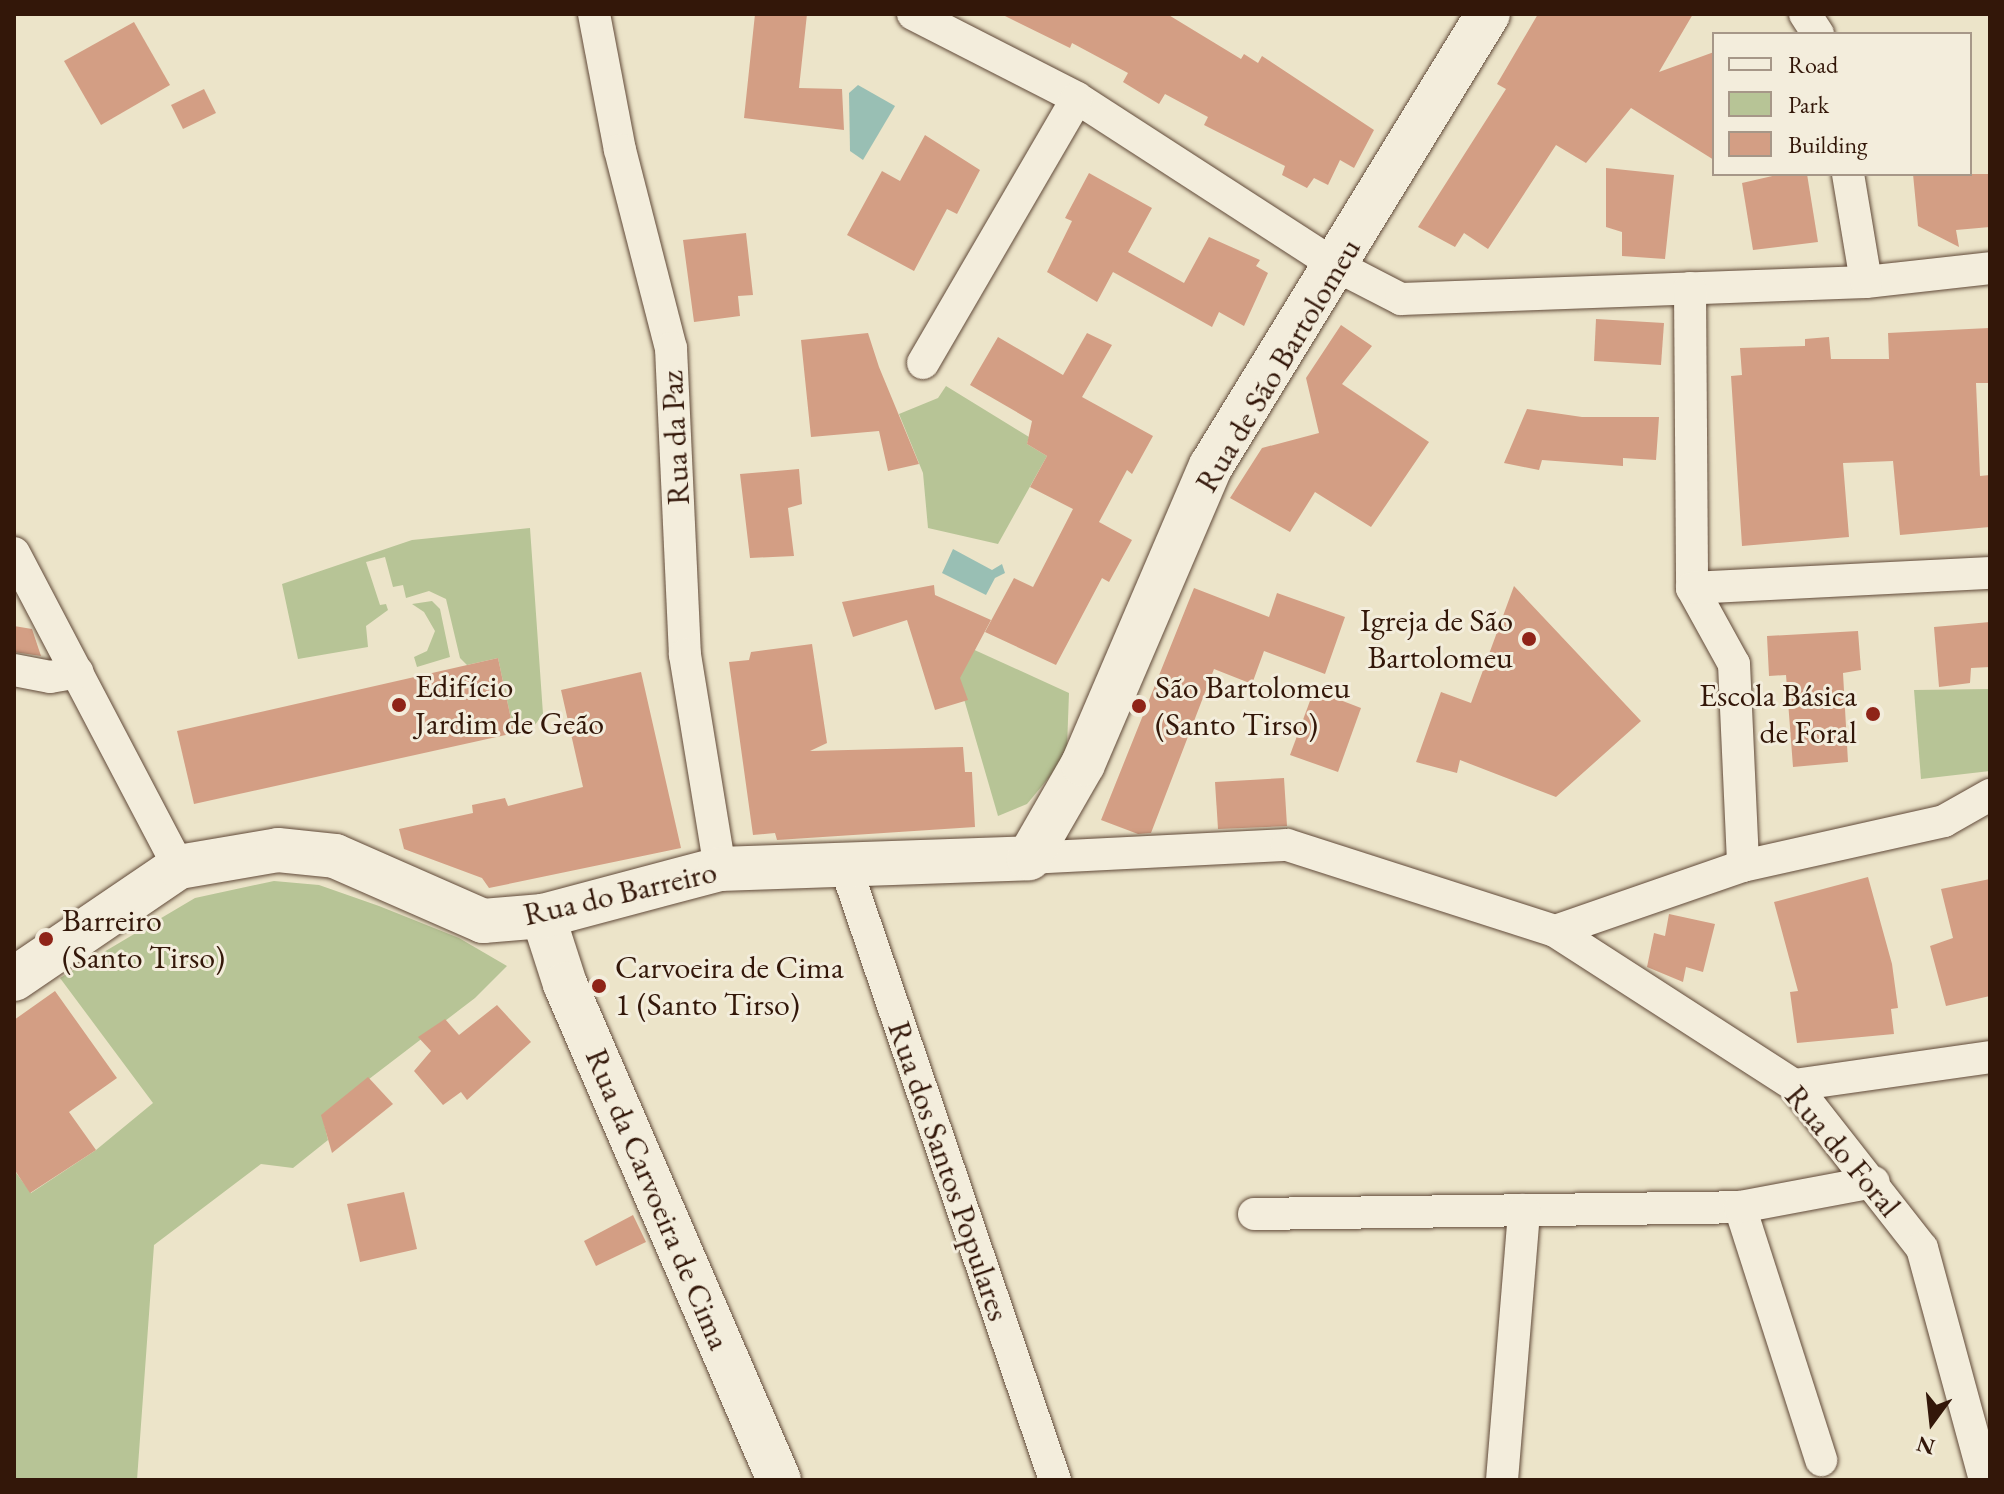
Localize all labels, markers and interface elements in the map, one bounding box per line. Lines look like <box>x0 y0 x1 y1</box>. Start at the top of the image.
legend <box>1712 32 1972 176</box>
text: Road <box>1788 49 1838 80</box>
text: Park <box>1788 89 1829 120</box>
text: Building <box>1788 129 1868 160</box>
street label: Rua de São Bartolomeu <box>1187 231 1369 499</box>
street label: Rua da Paz <box>652 370 698 506</box>
place label: Igreja de São Bartolomeu <box>1360 602 1513 677</box>
marker: Igreja de São Bartolomeu <box>1520 630 1538 648</box>
place label: Edifício Jardim de Geão <box>415 668 604 743</box>
place label: São Bartolomeu (Santo Tirso) <box>1155 669 1350 744</box>
place label: Escola Básica de Foral <box>1699 677 1857 752</box>
marker: Edifício Jardim de Geão <box>390 696 408 714</box>
marker: São Bartolomeu (Santo Tirso) <box>1130 697 1148 715</box>
marker: Escola Básica de Foral <box>1864 705 1882 723</box>
street label: Rua do Barreiro <box>520 852 720 934</box>
place label: Barreiro (Santo Tirso) <box>62 902 225 977</box>
marker: Barreiro (Santo Tirso) <box>37 930 55 948</box>
place label: Carvoeira de Cima 1 (Santo Tirso) <box>615 949 844 1024</box>
marker: Carvoeira de Cima 1 (Santo Tirso) <box>590 977 608 995</box>
street label: Rua dos Santos Populares <box>880 1016 1018 1326</box>
street label: Rua da Carvoeira de Cima <box>577 1043 739 1355</box>
street label: Rua do Foral <box>1777 1077 1909 1225</box>
north arrow <box>1892 1382 1972 1462</box>
text: N <box>1913 1429 1938 1462</box>

